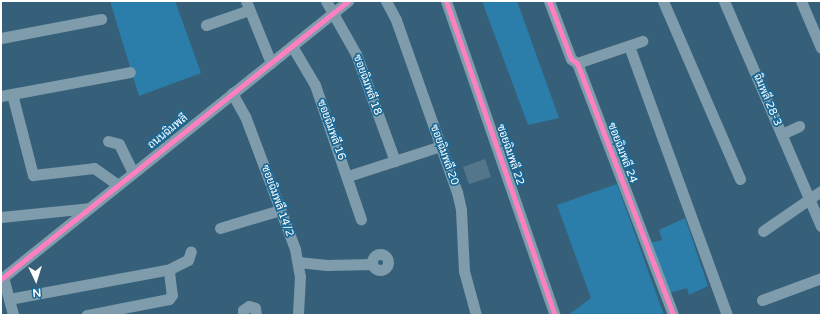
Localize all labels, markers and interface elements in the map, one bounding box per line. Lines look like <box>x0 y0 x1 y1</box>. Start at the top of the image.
street label: ซอยฉิมพลี 18 <box>350 53 384 117</box>
street label: ฉิมพลี 28-3 <box>750 72 784 128</box>
street label: ซอยฉิมพลี 16 <box>314 98 348 162</box>
street label: ถนนฉิมพลี <box>145 112 191 152</box>
street label: ซอยฉิมพลี 24 <box>604 121 640 185</box>
street label: ซอยฉิมพลี 20 <box>427 123 461 187</box>
street label: ซอยฉิมพลี 22 <box>493 123 527 187</box>
street label: ซอยฉิมพลี 14/2 <box>258 163 296 239</box>
north arrow <box>16 260 56 300</box>
text: N <box>32 286 42 299</box>

